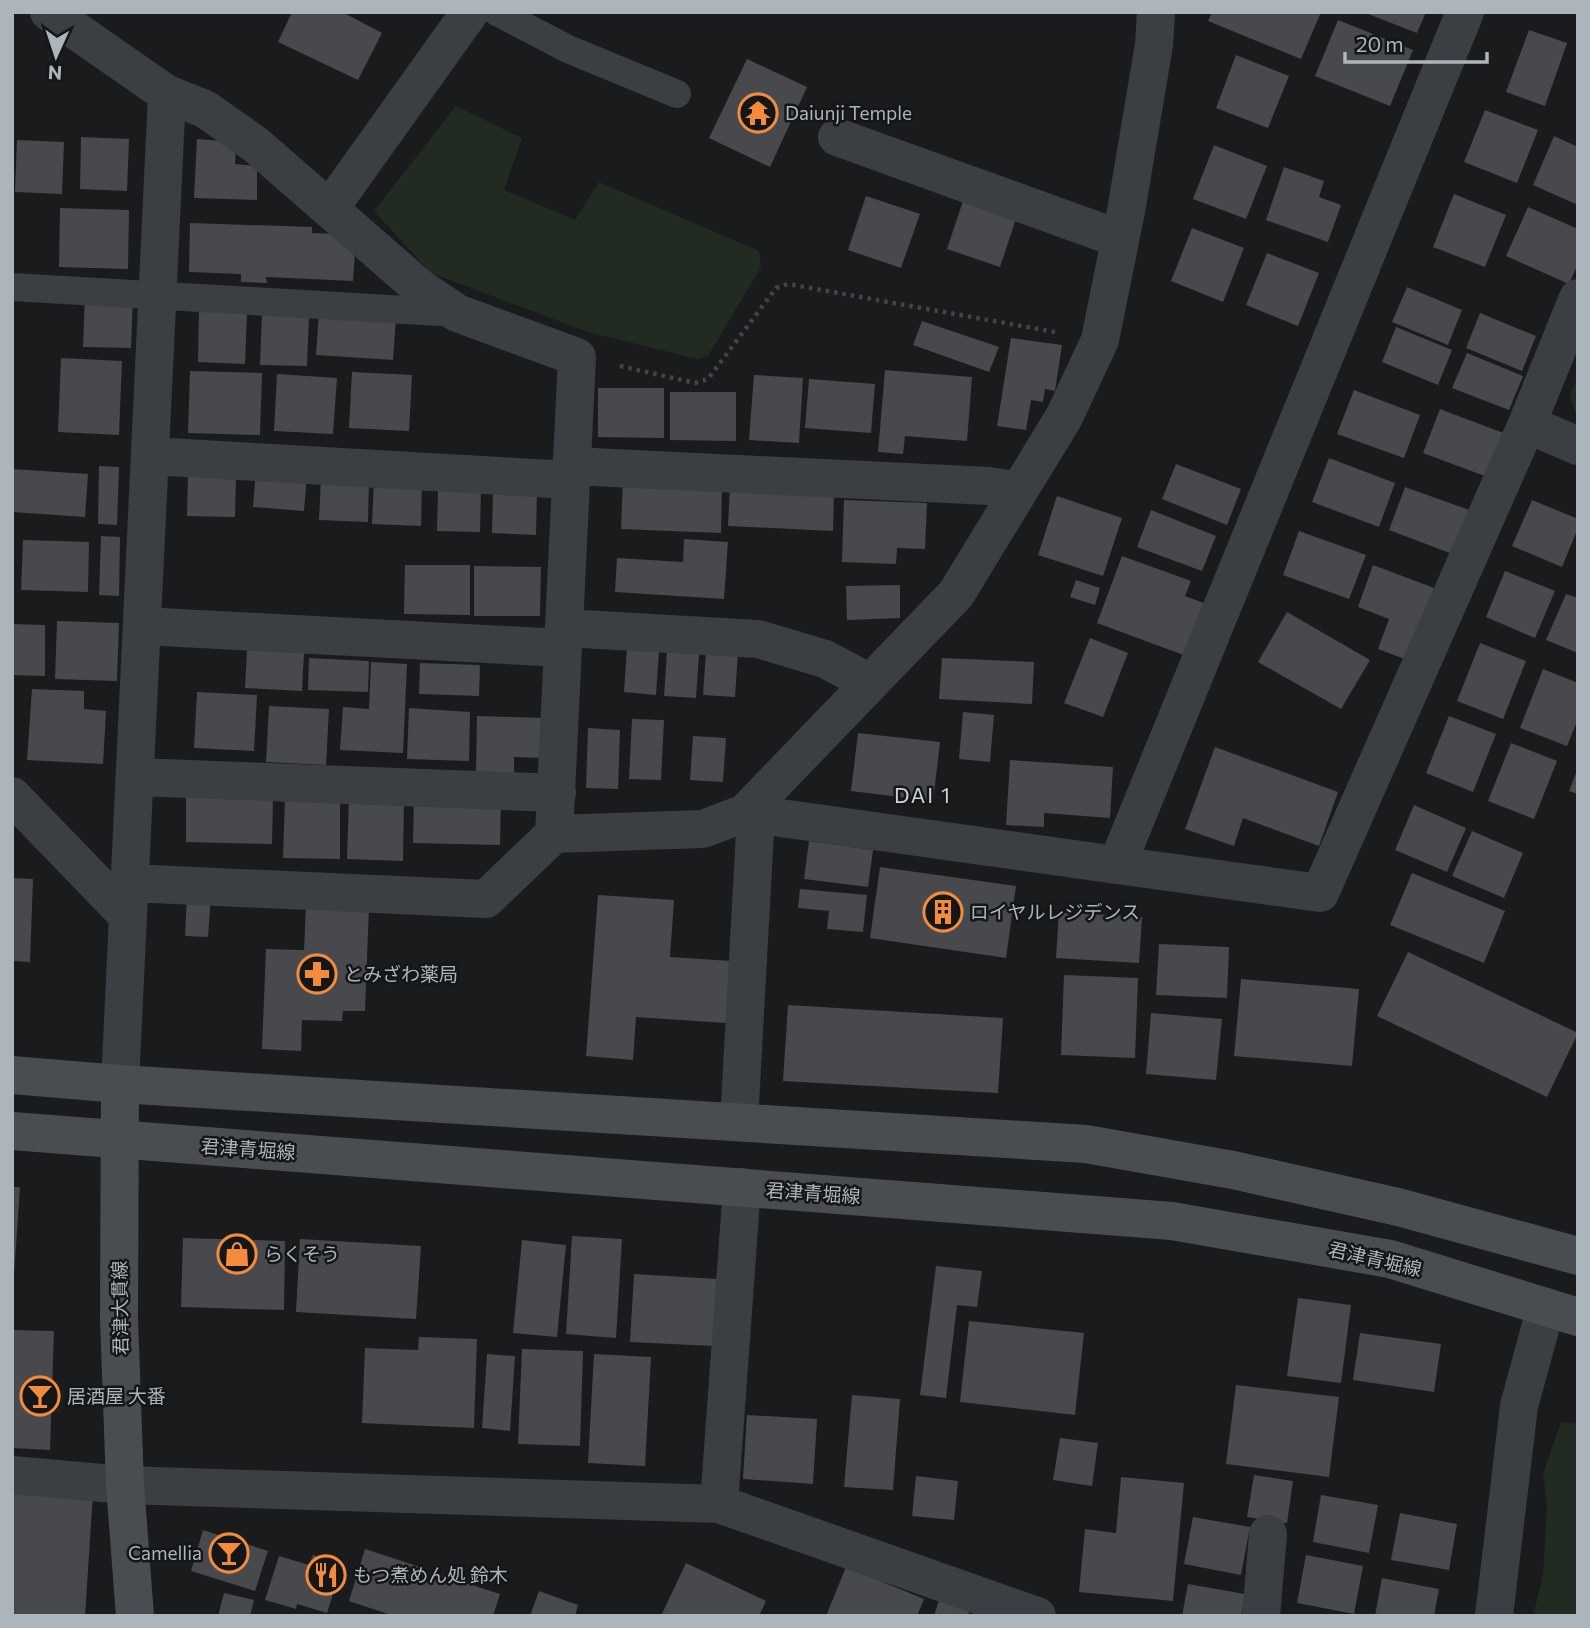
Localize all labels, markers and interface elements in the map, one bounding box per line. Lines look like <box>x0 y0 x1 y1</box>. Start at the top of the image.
north arrow <box>21 21 91 91</box>
scale bar <box>1345 21 1487 65</box>
text: 20 m <box>1356 31 1404 56</box>
text: N <box>47 62 63 85</box>
temple icon: Daiunji Temple <box>737 92 779 134</box>
place label: Daiunji Temple <box>785 101 912 124</box>
district label: DAI 1 <box>894 782 952 807</box>
building icon: ロイヤルレジデンス <box>922 891 964 933</box>
place label: ロイヤルレジデンス <box>970 900 1140 923</box>
pharmacy icon: とみざわ薬局 <box>296 953 338 995</box>
place label: とみざわ薬局 <box>344 962 458 985</box>
street label: 君津青堀線 <box>200 1134 296 1163</box>
street label: 君津青堀線 <box>765 1178 861 1207</box>
shop icon: らくそう <box>216 1233 258 1275</box>
street label: 君津青堀線 <box>1326 1237 1424 1280</box>
place label: らくそう <box>264 1242 340 1265</box>
street label: 君津大貫線 <box>107 1260 132 1356</box>
bar icon: 居酒屋 大番 <box>19 1375 61 1417</box>
place label: 居酒屋 大番 <box>67 1384 166 1407</box>
bar icon: Camellia <box>208 1532 250 1574</box>
place label: Camellia <box>128 1541 202 1564</box>
restaurant icon: もつ煮めん処 鈴木 <box>305 1554 347 1596</box>
place label: もつ煮めん処 鈴木 <box>353 1563 508 1586</box>

